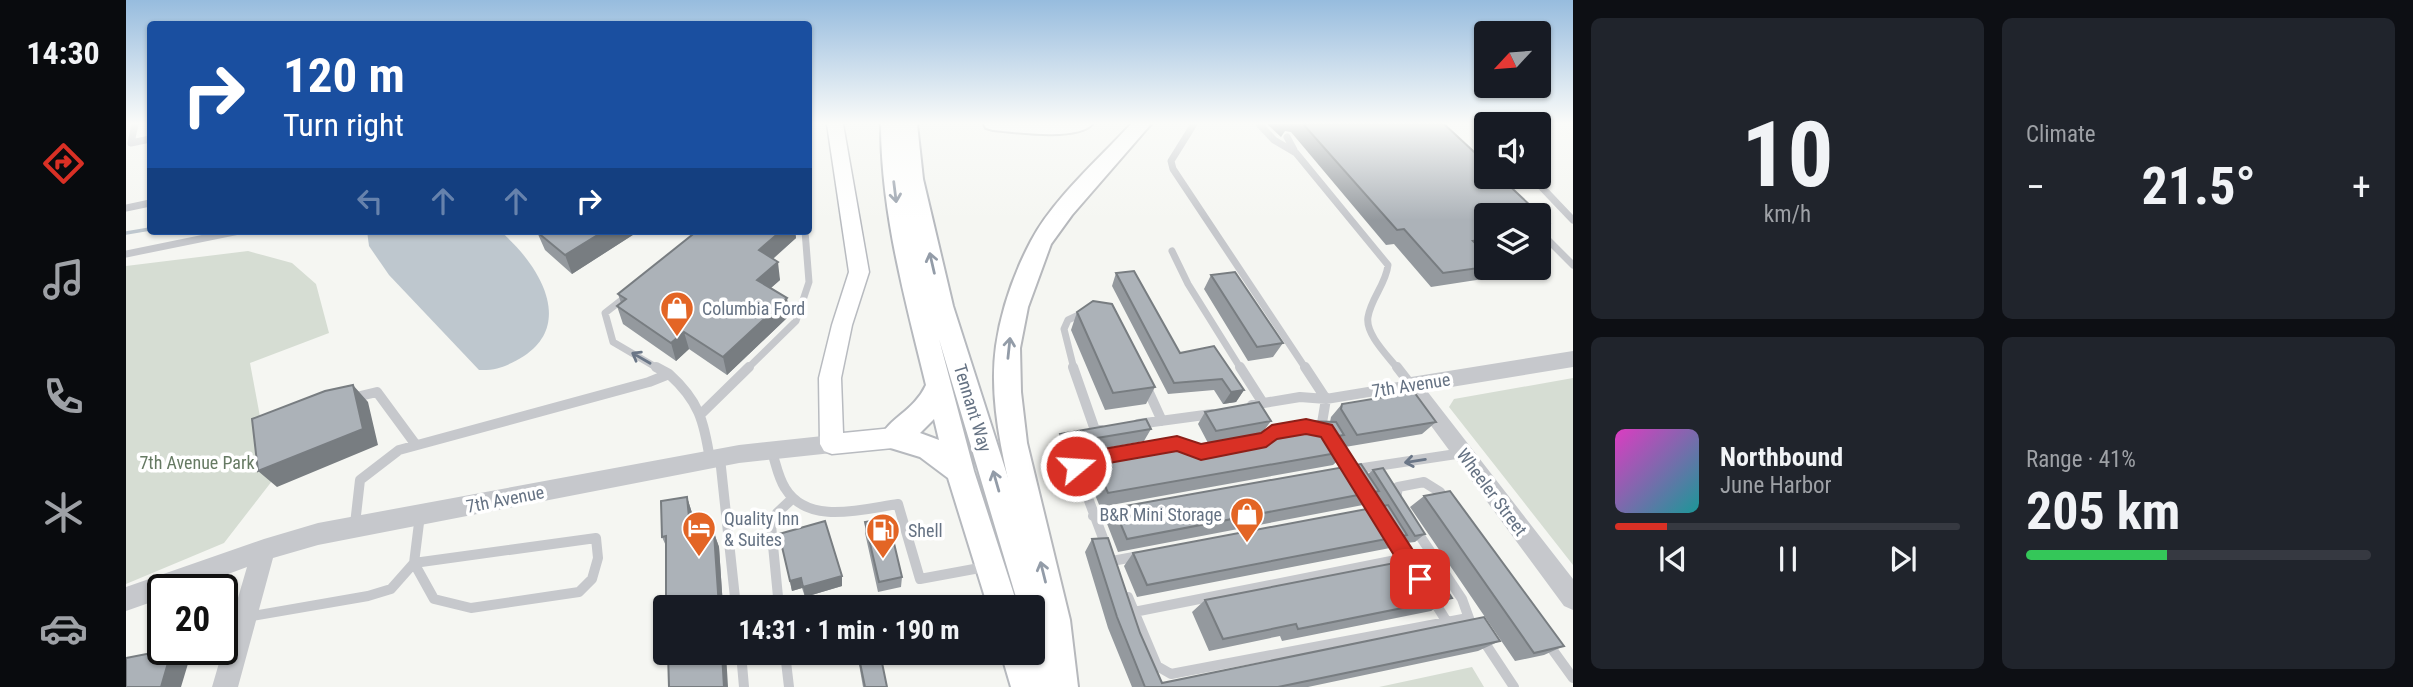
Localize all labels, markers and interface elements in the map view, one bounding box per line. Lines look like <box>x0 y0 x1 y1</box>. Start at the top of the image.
north arrow <box>1474 21 1550 98</box>
map controls <box>1474 21 1551 280</box>
text: 14:30 <box>26 34 100 72</box>
text: 120 m <box>283 47 405 104</box>
icon: right <box>168 49 259 140</box>
text: 10 <box>1742 102 1833 208</box>
text: Turn right <box>283 106 404 144</box>
button: sound <box>1474 112 1551 189</box>
text: Climate <box>2026 121 2096 148</box>
icon: directions <box>39 139 88 188</box>
text: 21.5° <box>2141 156 2256 217</box>
text: − <box>2026 165 2045 209</box>
text: + <box>2352 165 2371 209</box>
one-way arrow <box>889 180 902 203</box>
icon: left <box>351 182 389 220</box>
icon: ahead <box>424 182 462 220</box>
icon: ahead <box>497 182 535 220</box>
icon: right <box>570 182 608 220</box>
text: km/h <box>1764 201 1811 228</box>
button: layers <box>1474 203 1551 280</box>
one-way arrow <box>924 252 938 275</box>
icon: music <box>39 255 88 304</box>
shop icon: Columbia Ford <box>658 289 696 338</box>
place label: Columbia Ford <box>702 298 805 319</box>
one-way arrow <box>1003 337 1016 359</box>
one-way arrow <box>632 351 652 365</box>
street label: Tennant Way <box>950 362 996 455</box>
street label: 7th Avenue <box>1370 368 1452 402</box>
icon: phone <box>39 372 88 421</box>
position arrow <box>1039 429 1113 503</box>
text: Northbound <box>1720 442 1843 472</box>
street label: Wheeler Street <box>1452 444 1532 540</box>
text: Range · 41% <box>2026 446 2136 473</box>
park label: 7th Avenue Park <box>139 452 255 473</box>
one-way arrow <box>1404 455 1427 468</box>
one-way arrow <box>989 470 1002 493</box>
text: June Harbor <box>1720 472 1832 499</box>
street label: 7th Avenue <box>464 481 546 517</box>
text: 205 km <box>2026 481 2180 542</box>
icon: climate <box>39 488 88 537</box>
shop icon: B&R Mini Storage <box>1228 495 1266 544</box>
place label: B&R Mini Storage <box>1099 504 1222 525</box>
place label: Quality Inn & Suites <box>724 508 799 550</box>
hotel icon: Quality Inn & Suites <box>680 509 718 558</box>
fuel station icon: Shell <box>864 511 902 560</box>
place label: Shell <box>908 520 943 541</box>
icon: previous <box>1654 540 1692 578</box>
icon: pause <box>1769 540 1807 578</box>
icon: next <box>1884 540 1922 578</box>
pin <box>1390 549 1450 609</box>
icon: arrive <box>1401 560 1439 598</box>
one-way arrow <box>1035 561 1048 583</box>
speed limit sign: 20 <box>147 574 238 665</box>
icon: car <box>39 604 88 653</box>
text: 14:31 · 1 min · 190 m <box>739 615 959 645</box>

